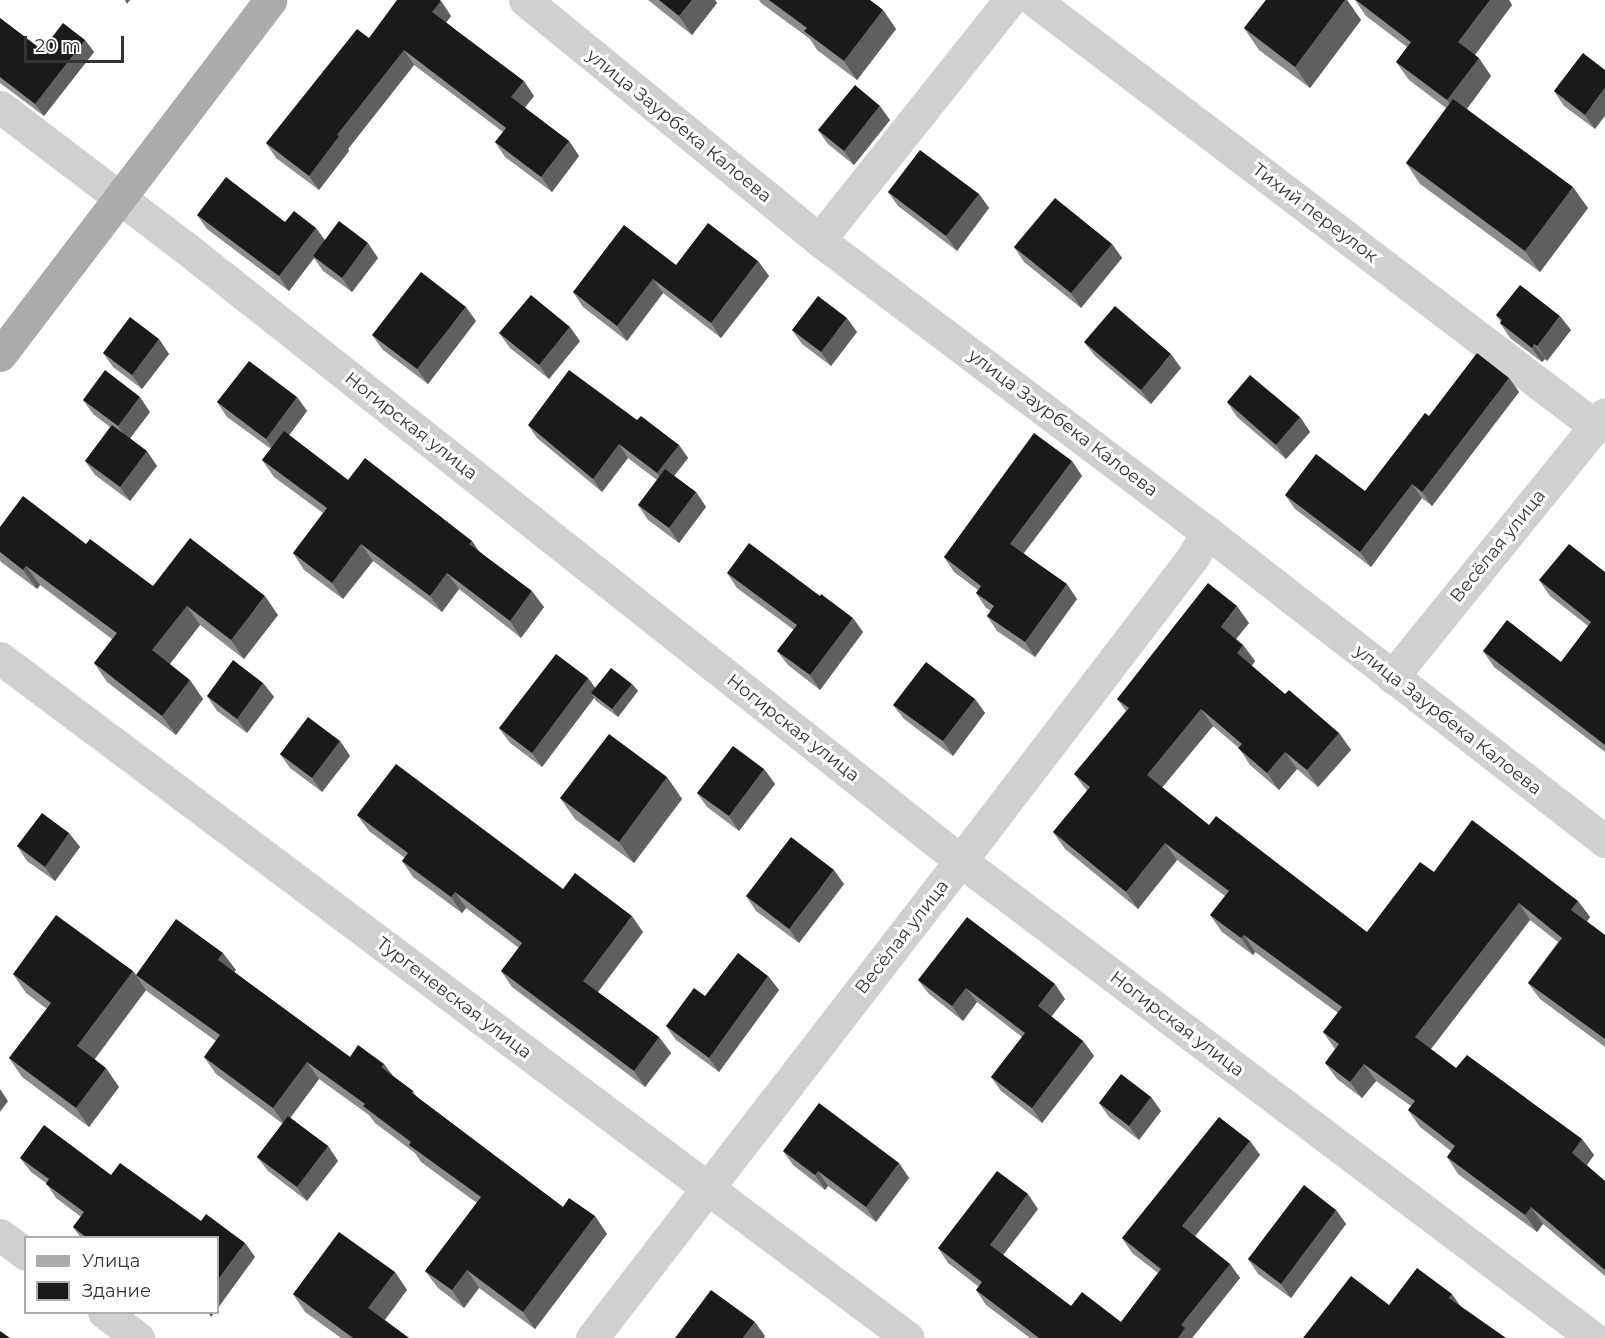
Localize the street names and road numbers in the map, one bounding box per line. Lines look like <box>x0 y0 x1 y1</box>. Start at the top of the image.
street label: улица Заурбека Калоева <box>582 45 776 207</box>
street label: Тихий переулок <box>1248 159 1382 267</box>
street label: улица Заурбека Калоева <box>964 345 1162 501</box>
street label: Ногирская улица <box>340 368 482 484</box>
street label: Весёлая улица <box>1446 485 1550 607</box>
street label: улица Заурбека Калоева <box>1350 640 1546 800</box>
street label: Ногирская улица <box>722 670 864 786</box>
street label: Весёлая улица <box>851 876 953 998</box>
street label: Тургеневская улица <box>372 933 536 1063</box>
street label: Ногирская улица <box>1106 967 1248 1081</box>

